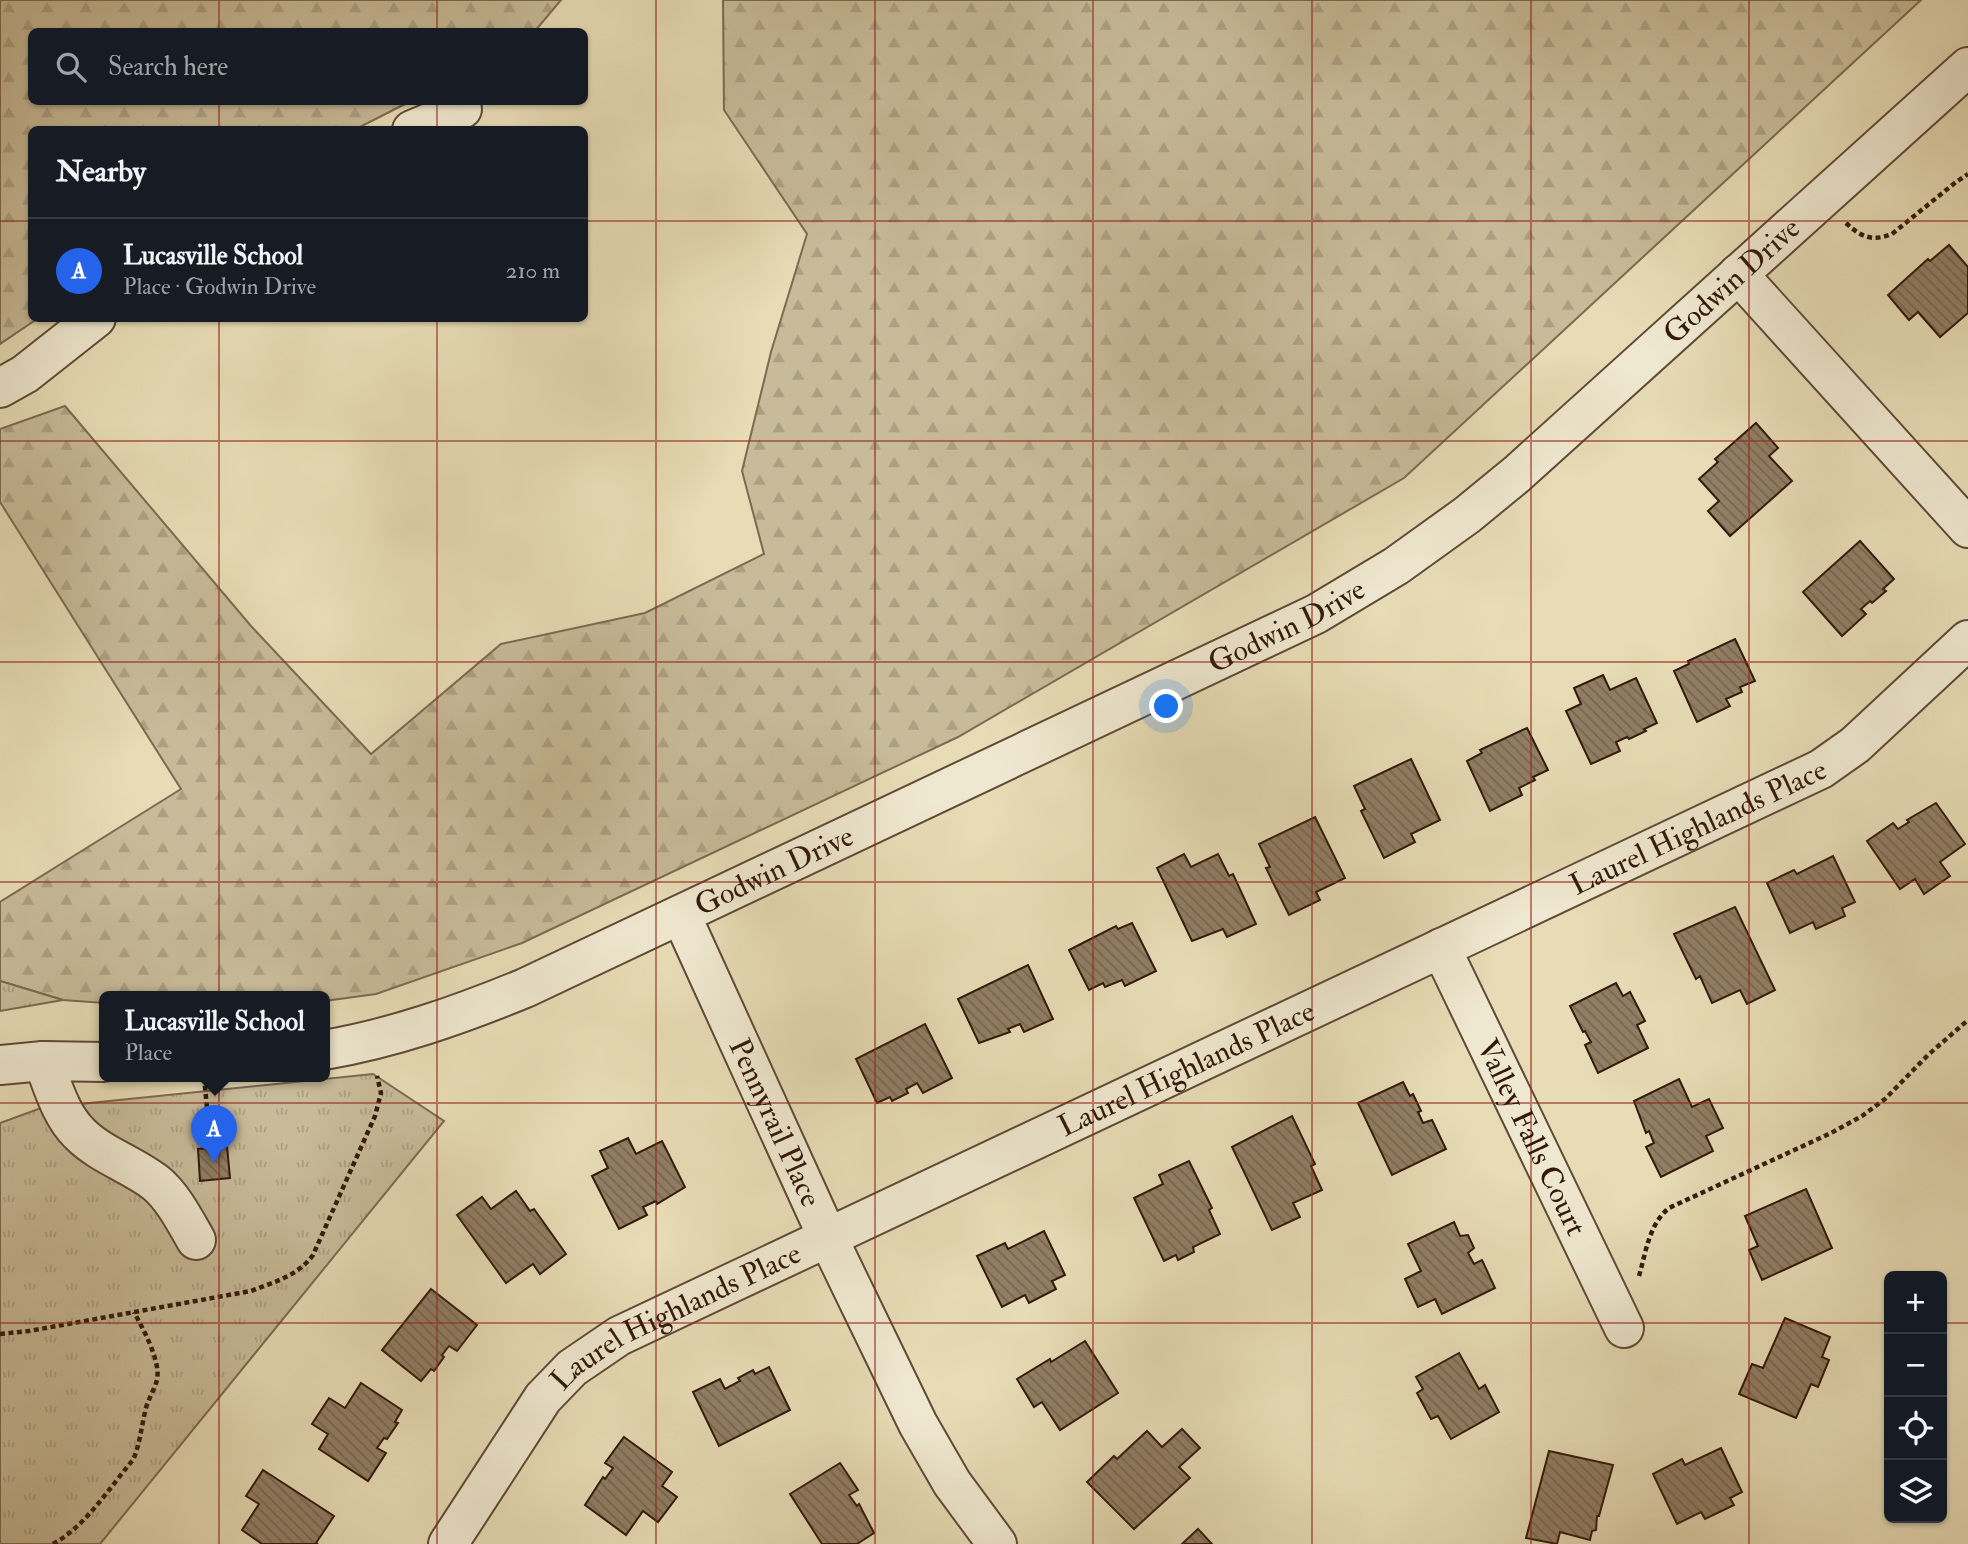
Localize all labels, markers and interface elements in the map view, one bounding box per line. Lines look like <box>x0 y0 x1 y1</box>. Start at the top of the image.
search box <box>28 28 588 105</box>
icon: search <box>52 48 90 86</box>
text: Search here <box>108 51 228 83</box>
text: Nearby <box>56 153 146 190</box>
street label: Godwin Drive <box>1655 209 1807 352</box>
text: Lucasville School <box>123 240 303 272</box>
text: A <box>72 256 86 285</box>
text: 210 m <box>506 256 560 285</box>
text: Place · Godwin Drive <box>123 272 316 301</box>
street label: Godwin Drive <box>1202 570 1372 681</box>
your location <box>1149 689 1183 723</box>
street label: Laurel Highlands Place <box>1564 751 1832 903</box>
street label: Godwin Drive <box>688 817 859 924</box>
popup <box>99 991 330 1082</box>
street label: Laurel Highlands Place <box>1052 992 1321 1145</box>
text: Lucasville School <box>124 1006 305 1038</box>
street label: Pennyrail Place <box>721 1033 830 1213</box>
street label: Valley Falls Court <box>1469 1033 1595 1242</box>
text: Place <box>124 1038 172 1067</box>
pin: A <box>191 1105 237 1163</box>
street label: Laurel Highlands Place <box>542 1234 807 1398</box>
map controls <box>1884 1271 1947 1523</box>
button: + <box>1884 1271 1947 1334</box>
button: − <box>1884 1334 1947 1397</box>
button: locate <box>1884 1397 1947 1460</box>
button: layers <box>1884 1460 1947 1523</box>

